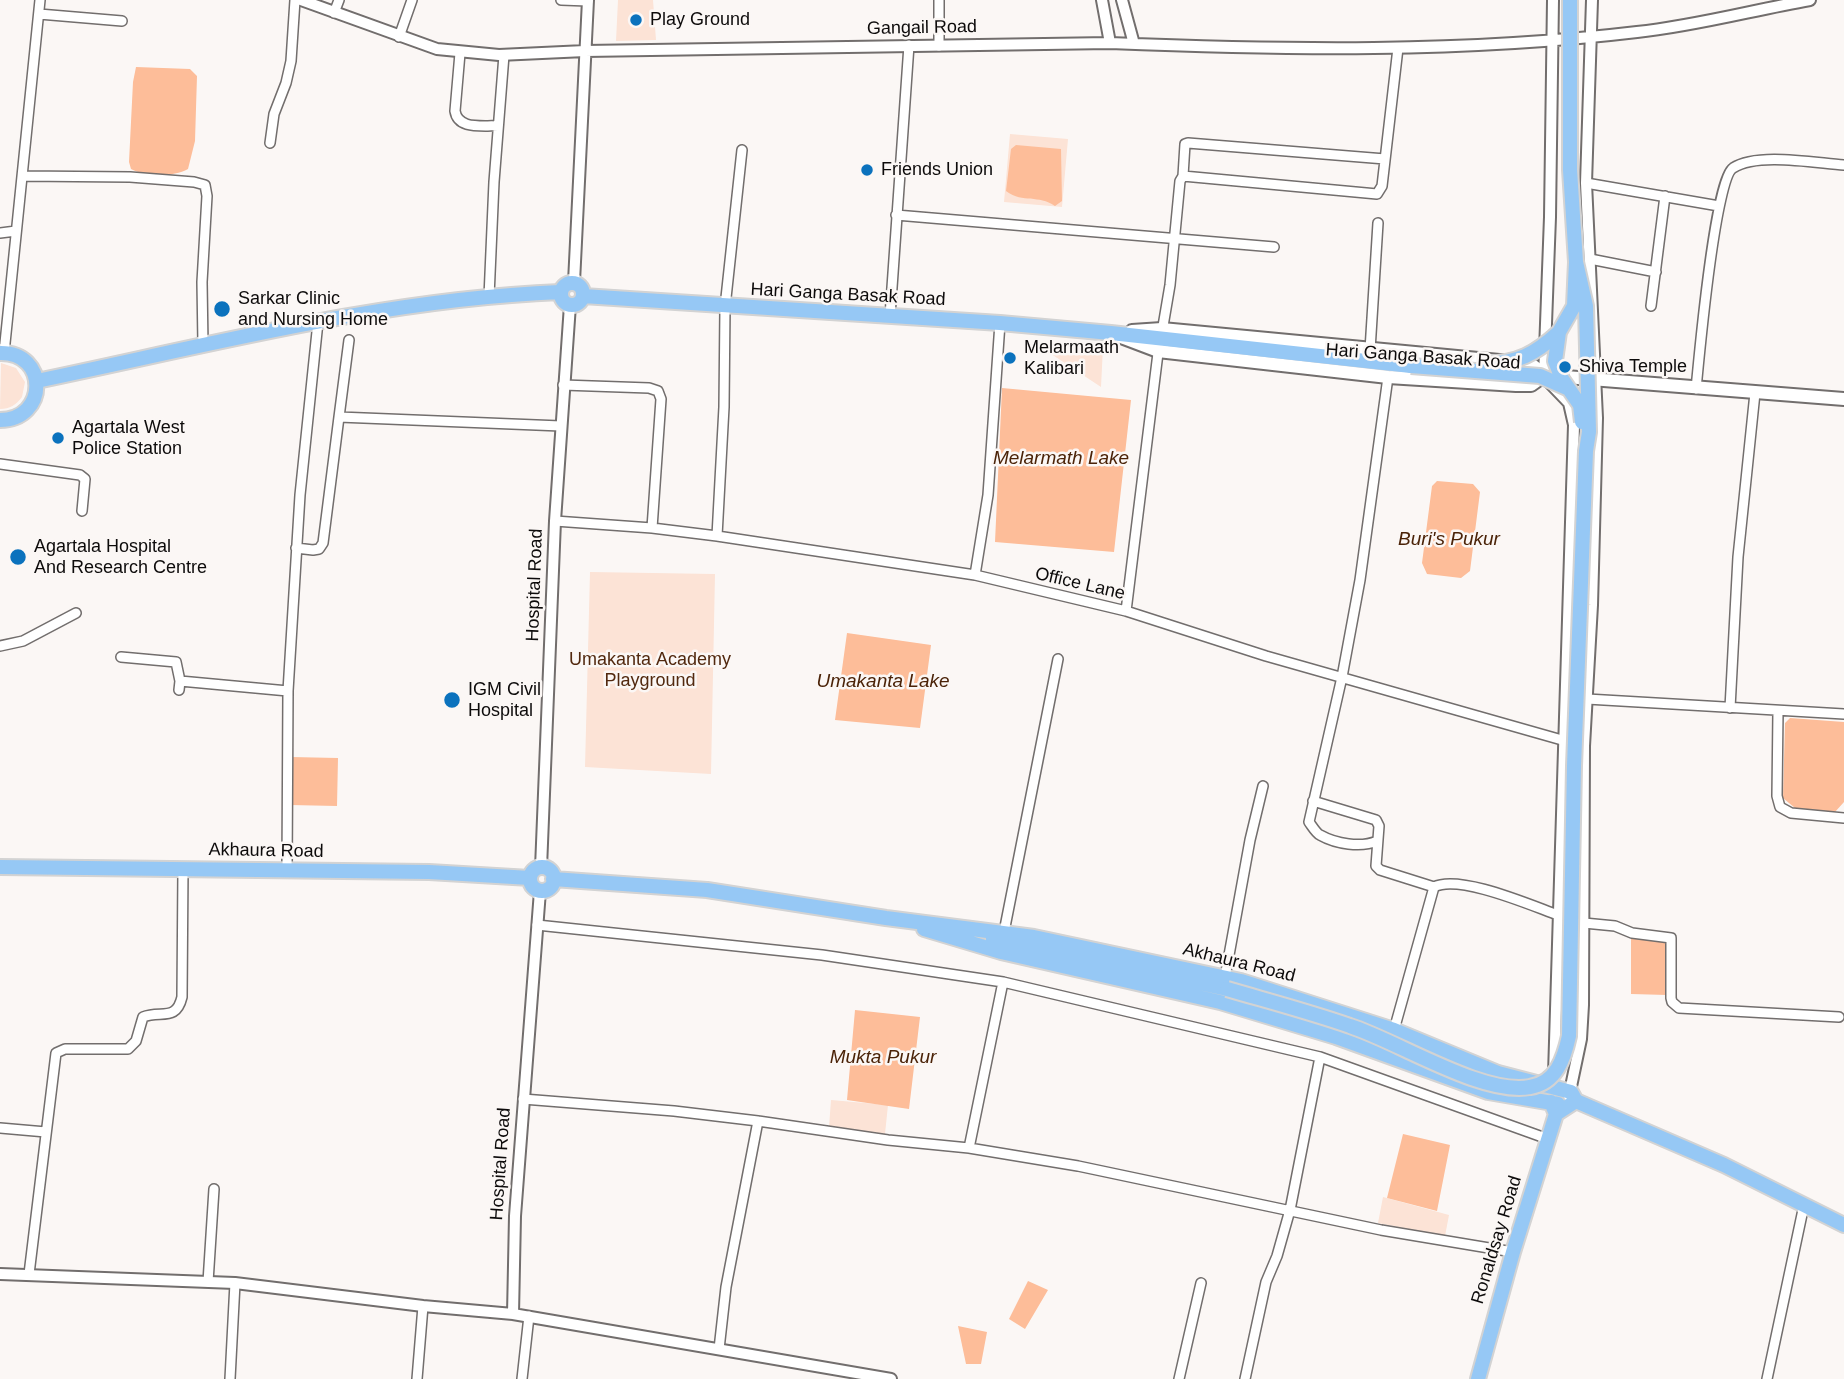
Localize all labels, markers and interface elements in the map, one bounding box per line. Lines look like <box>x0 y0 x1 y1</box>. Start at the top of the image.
place label: Play Ground <box>650 9 750 31</box>
marker: Play Ground <box>628 12 644 28</box>
street label: Gangail Road <box>867 16 977 40</box>
place label: Friends Union <box>881 159 993 181</box>
marker: Friends Union <box>859 162 875 178</box>
street label: Hari Ganga Basak Road <box>750 279 946 311</box>
place label: Sarkar Clinic and Nursing Home <box>238 288 388 330</box>
marker: Sarkar Clinic and Nursing Home <box>212 299 232 319</box>
place label: Melarmaath Kalibari <box>1024 337 1119 380</box>
street label: Hari Ganga Basak Road <box>1325 339 1521 375</box>
marker: Melarmaath Kalibari <box>1002 350 1018 366</box>
place label: Shiva Temple <box>1579 356 1687 378</box>
marker: Shiva Temple <box>1557 359 1573 375</box>
place label: Agartala West Police Station <box>72 417 185 460</box>
marker: Agartala West Police Station <box>50 430 66 446</box>
water label: Melarmath Lake <box>993 448 1129 470</box>
street label: Hospital Road <box>522 528 548 642</box>
water label: Buri's Pukur <box>1398 529 1500 551</box>
place label: Agartala Hospital And Research Centre <box>34 536 207 578</box>
marker: Agartala Hospital And Research Centre <box>8 547 28 567</box>
street label: Office Lane <box>1033 563 1127 605</box>
park label: Umakanta Academy Playground <box>569 649 731 692</box>
water label: Umakanta Lake <box>816 671 950 693</box>
place label: IGM Civil Hospital <box>468 679 541 722</box>
marker: IGM Civil Hospital <box>442 690 462 710</box>
street label: Akhaura Road <box>208 839 324 863</box>
street label: Akhaura Road <box>1181 939 1297 987</box>
water label: Mukta Pukur <box>830 1047 936 1069</box>
street label: Hospital Road <box>486 1107 516 1221</box>
street label: Ronaldsay Road <box>1467 1173 1527 1307</box>

